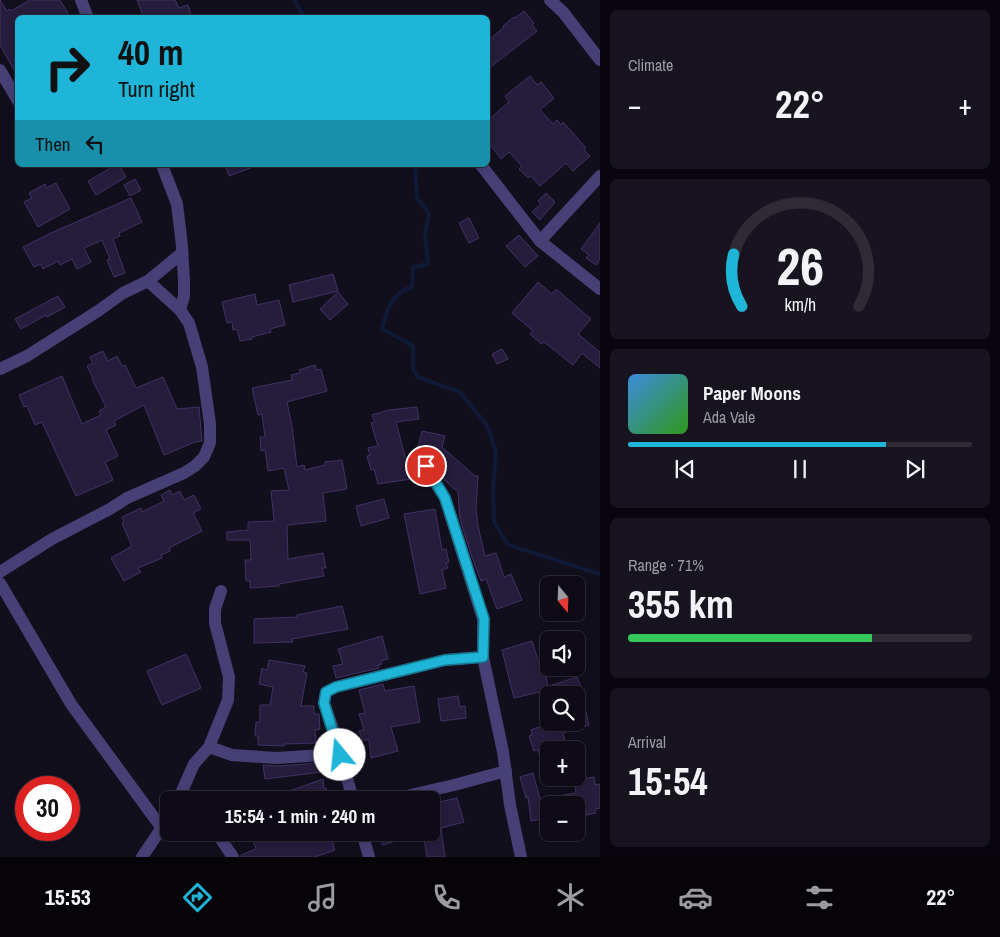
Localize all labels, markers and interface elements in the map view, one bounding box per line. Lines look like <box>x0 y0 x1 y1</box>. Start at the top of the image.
text: 40 m <box>118 29 183 76</box>
icon: right <box>35 35 100 100</box>
text: Climate <box>628 54 673 76</box>
text: Turn right <box>118 74 195 104</box>
text: 22° <box>775 79 825 130</box>
text: − <box>628 86 641 124</box>
text: + <box>959 86 972 124</box>
icon: left <box>81 130 109 158</box>
text: Then <box>35 131 71 157</box>
text: 26 <box>776 231 824 301</box>
text: km/h <box>784 293 816 317</box>
text: Paper Moons <box>703 380 801 406</box>
text: Ada Vale <box>703 406 755 428</box>
pin <box>405 445 447 487</box>
icon: arrive <box>412 452 440 480</box>
icon: previous <box>671 455 699 483</box>
icon: pause <box>786 455 814 483</box>
icon: next <box>901 455 929 483</box>
text: Range · 71% <box>628 554 704 576</box>
north arrow <box>540 576 585 621</box>
map controls <box>540 576 585 841</box>
text: 355 km <box>628 579 734 630</box>
button: sound <box>540 631 585 676</box>
button: search <box>540 686 585 731</box>
position arrow <box>313 728 365 780</box>
text: Arrival <box>628 731 666 753</box>
button: + <box>540 741 585 786</box>
text: 15:54 <box>628 756 708 807</box>
speed limit sign: 30 <box>15 776 80 841</box>
button: − <box>540 796 585 841</box>
text: 15:54 · 1 min · 240 m <box>225 803 375 829</box>
icon: directions <box>180 880 215 915</box>
icon: music <box>305 880 340 915</box>
icon: phone <box>429 880 464 915</box>
icon: climate <box>553 880 588 915</box>
icon: car <box>678 880 713 915</box>
icon: filters <box>802 880 837 915</box>
text: 15:53 <box>45 882 91 912</box>
text: 22° <box>926 882 955 912</box>

